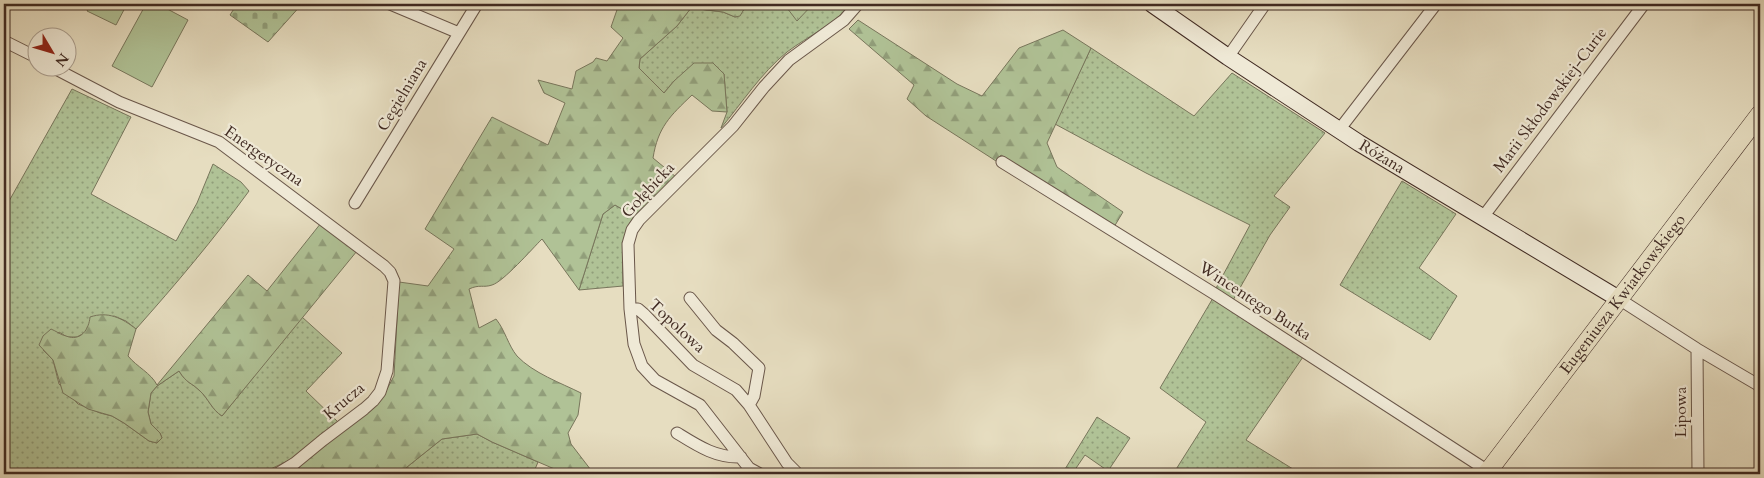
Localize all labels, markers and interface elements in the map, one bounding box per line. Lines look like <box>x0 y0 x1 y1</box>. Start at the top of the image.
street label: Marii Skłodowskiej-Curie <box>1488 23 1612 177</box>
north arrow <box>28 28 78 78</box>
text: N <box>51 49 73 70</box>
street label: Cegielniana <box>372 55 432 135</box>
street label: Energetyczna <box>220 121 308 192</box>
street label: Różana <box>1355 134 1409 179</box>
street label: Gołębicka <box>616 157 680 223</box>
street label: Eugeniusza Kwiatkowskiego <box>1555 209 1691 379</box>
street label: Wincentego Burka <box>1194 256 1316 346</box>
street label: Topolowa <box>644 294 710 358</box>
street label: Krucza <box>319 377 369 425</box>
street label: Lipowa <box>1670 386 1692 438</box>

